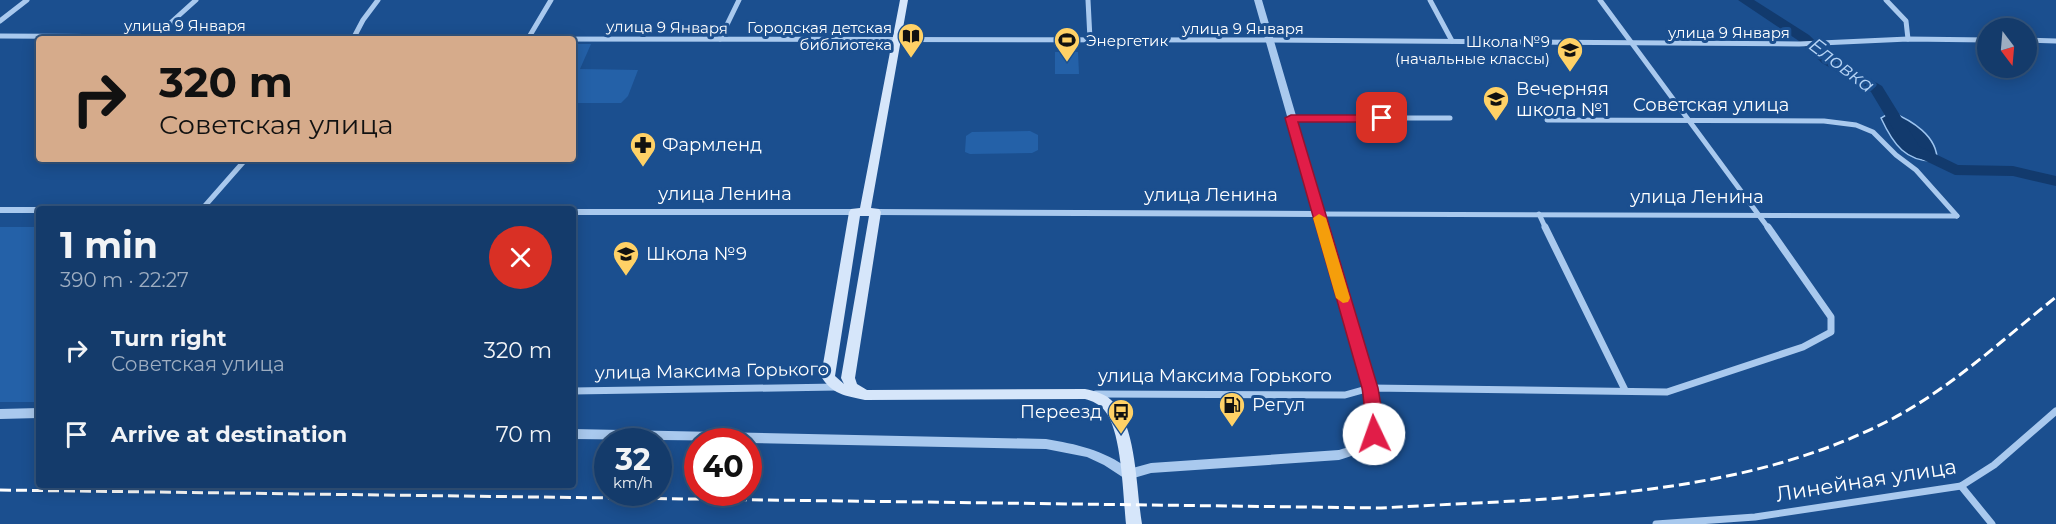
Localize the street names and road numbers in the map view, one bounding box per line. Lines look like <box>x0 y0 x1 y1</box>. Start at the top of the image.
street label: улица 9 Января <box>123 16 246 35</box>
street label: улица 9 Января <box>605 16 728 38</box>
street label: улица 9 Января <box>1181 19 1304 38</box>
street label: улица 9 Января <box>1667 23 1790 42</box>
street label: Советская улица <box>1633 94 1789 116</box>
street label: улица Ленина <box>657 183 792 205</box>
street label: улица Ленина <box>1143 184 1278 206</box>
street label: улица Ленина <box>1629 186 1764 208</box>
street label: улица Максима Горького <box>594 358 829 384</box>
street label: улица Максима Горького <box>1097 365 1332 387</box>
street label: Линейная улица <box>1774 453 1958 507</box>

